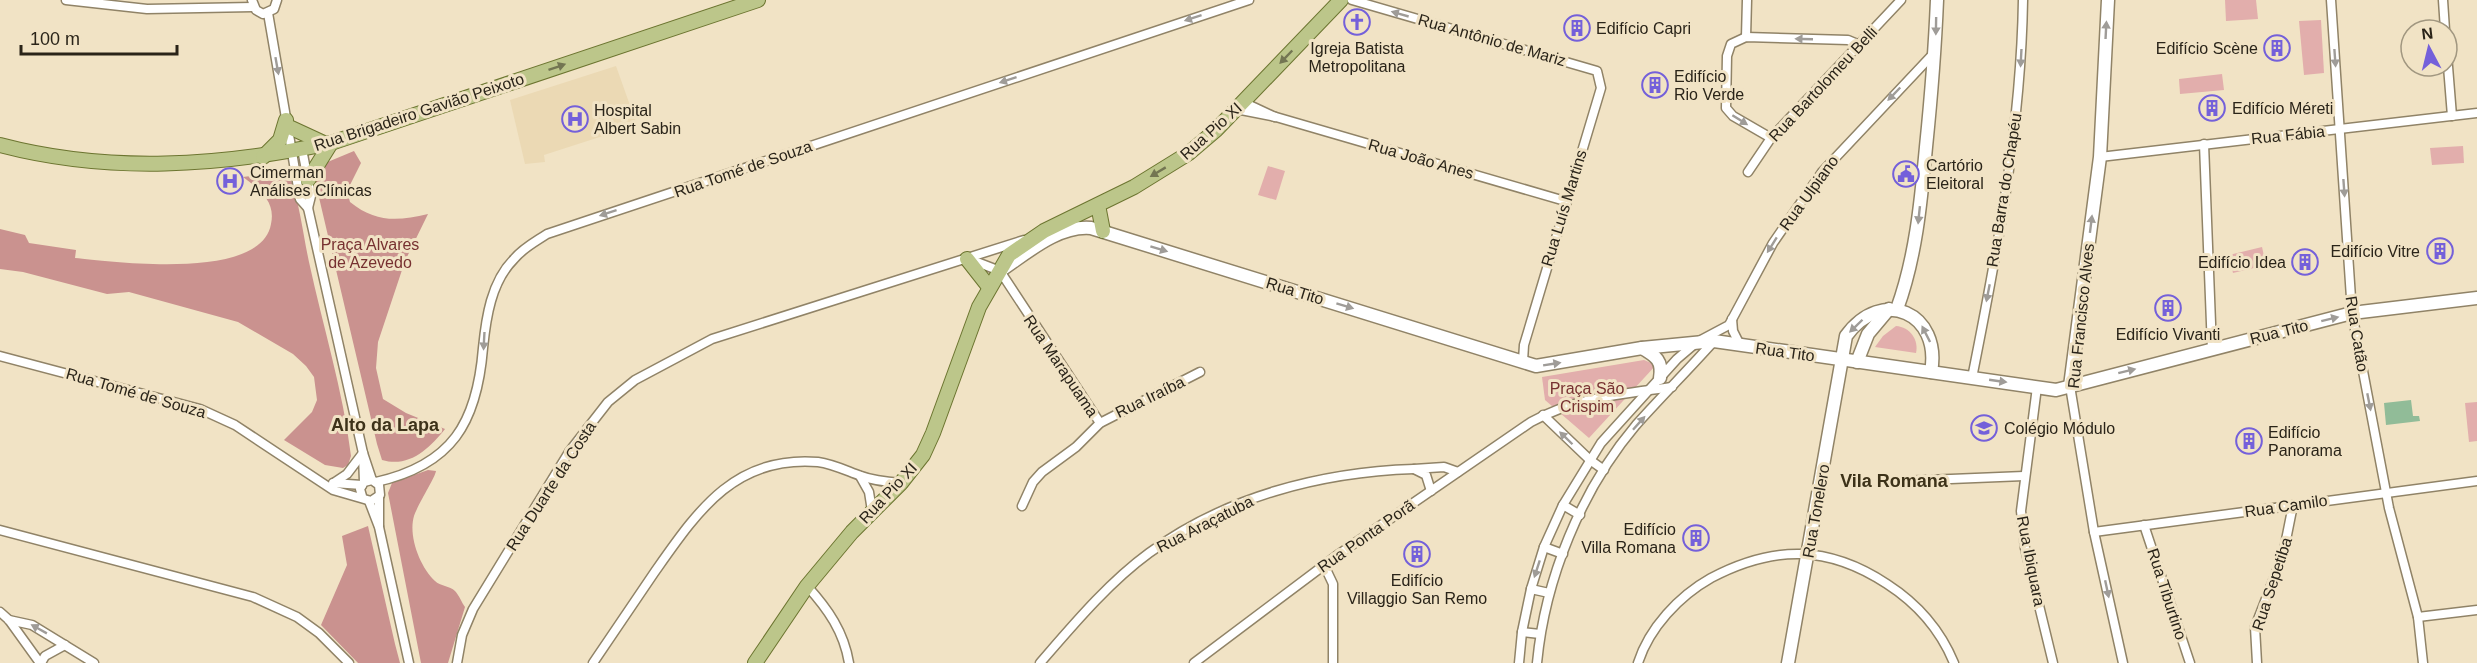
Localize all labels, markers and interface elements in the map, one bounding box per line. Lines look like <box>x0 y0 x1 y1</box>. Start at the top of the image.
church icon: Igreja Batista Metropolitana <box>1342 7 1372 37</box>
one-way arrow <box>1390 9 1408 18</box>
street label: Rua Antônio de Mariz <box>1416 11 1568 69</box>
building icon: Edifício Capri <box>1562 13 1592 43</box>
one-way arrow <box>1184 14 1202 24</box>
one-way arrow <box>1931 17 1941 36</box>
scale bar <box>21 18 177 56</box>
north arrow <box>2399 18 2459 78</box>
place label: Edifício Capri <box>1596 20 1691 37</box>
one-way arrow <box>2102 20 2111 39</box>
street label: Rua Bartolomeu Belli <box>1766 23 1880 145</box>
text: N <box>2420 24 2434 43</box>
text: 100 m <box>30 29 80 49</box>
building icon: Edifício Scène <box>2262 33 2292 63</box>
one-way arrow <box>1794 34 1813 43</box>
place label: Igreja Batista Metropolitana <box>1309 40 1406 75</box>
place label: Edifício Scène <box>2156 40 2258 57</box>
one-way arrow <box>2016 49 2025 68</box>
one-way arrow <box>2331 49 2340 68</box>
one-way arrow <box>1279 50 1293 65</box>
one-way arrow <box>273 57 282 76</box>
one-way arrow <box>548 61 566 71</box>
place label: Edifício Rio Verde <box>1674 68 1744 103</box>
street label: Rua Brigadeiro Gavião Peixoto <box>312 70 526 154</box>
building icon: Edifício Rio Verde <box>1640 70 1670 100</box>
one-way arrow <box>999 76 1017 85</box>
one-way arrow <box>1887 86 1901 101</box>
building icon: Edifício Méreti <box>2197 93 2227 123</box>
street label: Rua Pio XI <box>1177 99 1245 163</box>
place label: Edifício Méreti <box>2232 100 2333 117</box>
place label: Hospital Albert Sabin <box>594 102 681 137</box>
hospital icon: Hospital Albert Sabin <box>560 104 590 134</box>
street label: Rua Barra do Chapéu <box>1983 112 2025 268</box>
one-way arrow <box>1732 115 1748 126</box>
street label: Rua Fábia <box>2250 123 2326 147</box>
street label: Rua João Anes <box>1366 136 1476 182</box>
street label: Rua Tomé de Souza <box>672 137 814 201</box>
street label: Rua Luís Martins <box>1538 148 1590 268</box>
street label: Rua Ulpiano <box>1776 152 1842 234</box>
place label: Cartório Eleitoral <box>1926 157 1984 192</box>
public building icon: Cartório Eleitoral <box>1891 159 1921 189</box>
place label: Cimerman Análises Clínicas <box>250 164 372 199</box>
hospital icon: Cimerman Análises Clínicas <box>215 166 245 196</box>
one-way arrow <box>1149 167 1166 177</box>
one-way arrow <box>2339 178 2349 197</box>
one-way arrow <box>1914 205 1924 224</box>
one-way arrow <box>599 209 617 218</box>
one-way arrow <box>2086 214 2096 233</box>
park label: Praça Alvares de Azevedo <box>321 236 419 271</box>
building icon: Edifício Vitre <box>2425 236 2455 266</box>
one-way arrow <box>1767 237 1778 253</box>
street label: Rua Francisco Alves <box>2065 243 2097 389</box>
place label: Edifício Vitre <box>2330 243 2420 260</box>
one-way arrow <box>1150 245 1168 254</box>
building icon: Edifício Idea <box>2290 247 2320 277</box>
place label: Edifício Idea <box>2198 254 2286 271</box>
street label: Rua Tito <box>1264 274 1326 308</box>
one-way arrow <box>1983 284 1992 303</box>
building icon: Edifício Vivanti <box>2153 293 2183 323</box>
street label: Rua Catão <box>2343 295 2371 373</box>
one-way arrow <box>1337 302 1355 311</box>
street label: Rua Marapuama <box>1021 312 1101 420</box>
one-way arrow <box>2321 313 2339 323</box>
street label: Rua Tito <box>2248 317 2310 347</box>
one-way arrow <box>1849 318 1863 332</box>
one-way arrow <box>1921 325 1931 343</box>
place label: Edifício Vivanti <box>2116 326 2220 343</box>
one-way arrow <box>479 332 488 351</box>
street label: Rua Tito <box>1754 339 1816 365</box>
one-way arrow <box>1543 359 1562 368</box>
street label: Rua Tomé de Souza <box>64 365 208 421</box>
one-way arrow <box>2118 366 2136 376</box>
street label: Rua Iraíba <box>1113 373 1187 421</box>
one-way arrow <box>1989 377 2008 386</box>
park label: Praça São Crispim <box>1550 380 1624 415</box>
one-way arrow <box>2365 392 2374 411</box>
school or university icon: Colégio Módulo <box>1969 413 1999 443</box>
district label: Alto da Lapa <box>331 415 440 435</box>
one-way arrow <box>1632 416 1645 431</box>
street label: Rua Duarte da Costa <box>503 418 599 554</box>
place label: Colégio Módulo <box>2004 420 2115 437</box>
place label: Edifício Panorama <box>2268 424 2342 459</box>
building icon: Edifício Panorama <box>2234 426 2264 456</box>
one-way arrow <box>1558 431 1573 445</box>
street label: Rua Pio XI <box>856 459 920 527</box>
street label: Rua Tonelero <box>1799 463 1833 559</box>
district label: Vila Romana <box>1840 471 1949 491</box>
street label: Rua Araçatuba <box>1154 492 1256 556</box>
street label: Rua Camilo <box>2243 492 2329 520</box>
street label: Rua Ponta Porã <box>1314 496 1418 576</box>
street label: Rua Ibiquara <box>2014 514 2048 608</box>
place label: Edifício Villa Romana <box>1581 521 1676 556</box>
building icon: Edifício Villa Romana <box>1681 523 1711 553</box>
street label: Rua Sepetiba <box>2249 535 2295 633</box>
building icon: Edifício Villaggio San Remo <box>1402 539 1432 569</box>
street label: Rua Tiburtino <box>2144 546 2190 642</box>
one-way arrow <box>1532 560 1541 578</box>
place label: Edifício Villaggio San Remo <box>1347 572 1487 607</box>
one-way arrow <box>2103 580 2112 599</box>
one-way arrow <box>30 624 47 634</box>

